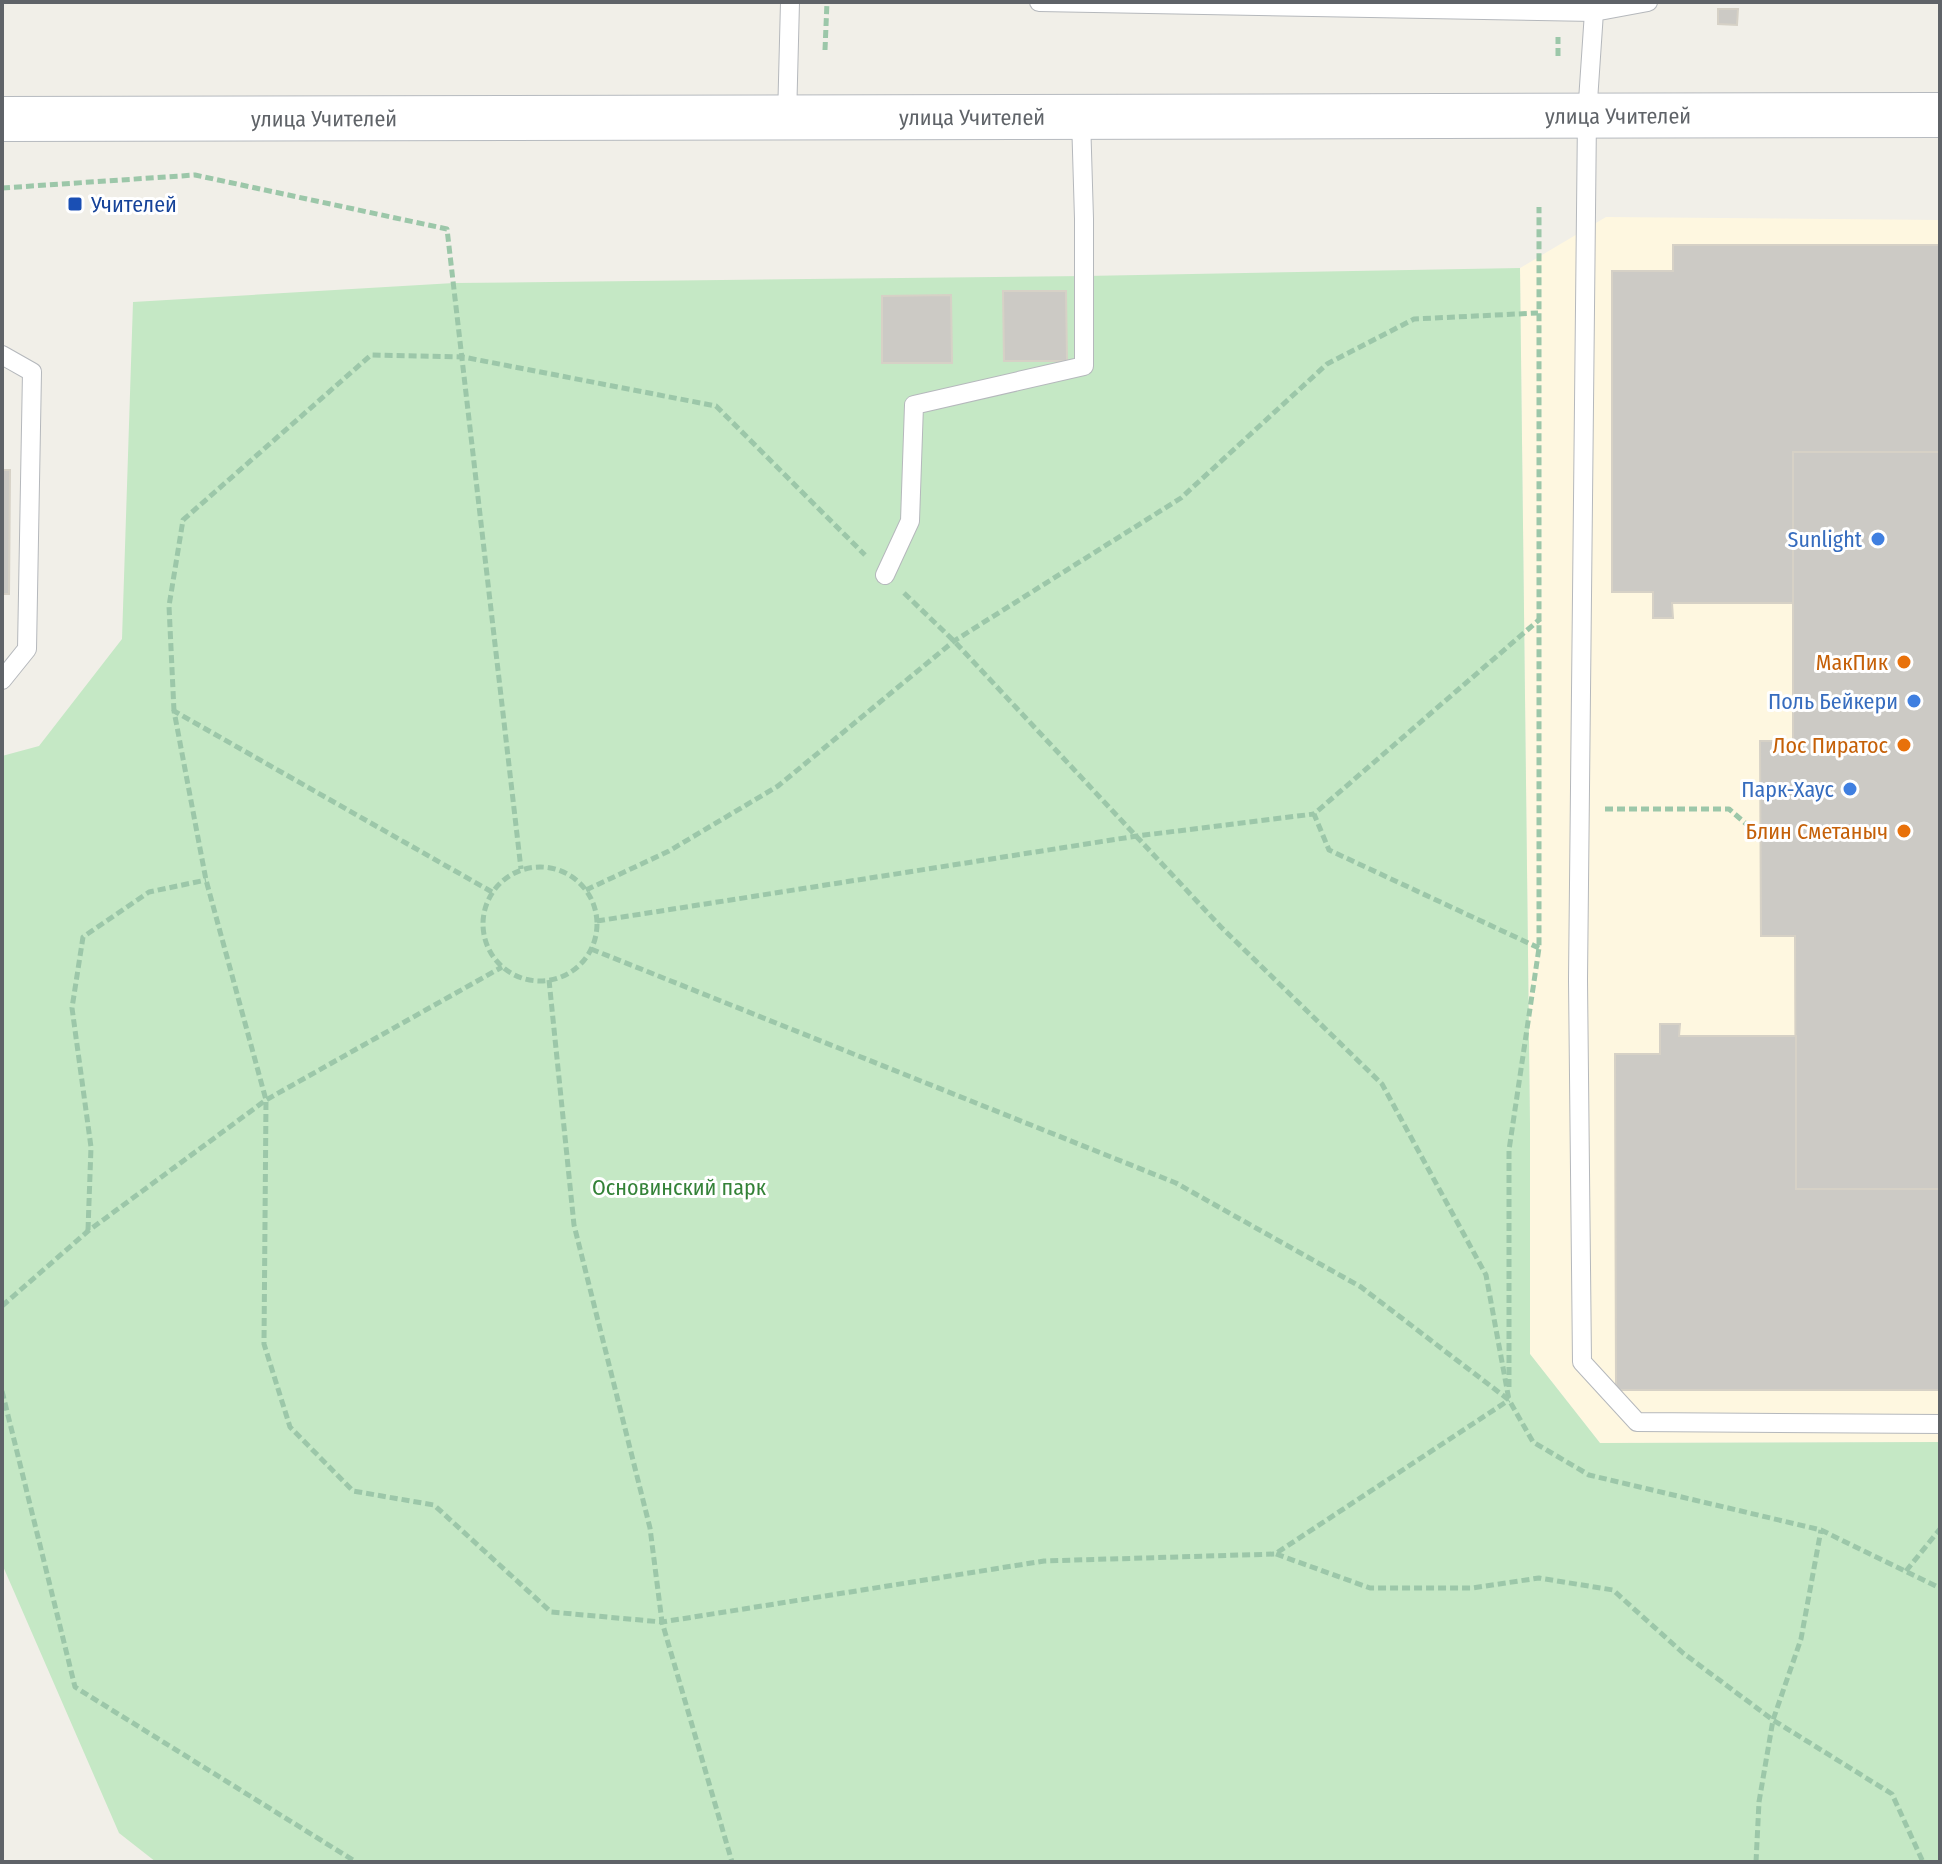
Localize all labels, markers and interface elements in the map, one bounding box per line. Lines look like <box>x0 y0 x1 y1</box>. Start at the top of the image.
street label: улица Учителей <box>1545 103 1691 130</box>
street label: улица Учителей <box>899 104 1045 131</box>
street label: улица Учителей <box>251 105 397 132</box>
place label: Учителей <box>90 191 177 218</box>
marker: Учителей <box>66 195 84 213</box>
place label: Sunlight <box>1788 526 1863 553</box>
marker: Sunlight <box>1869 530 1887 548</box>
place label: МакПик <box>1816 649 1889 676</box>
marker: МакПик <box>1895 653 1913 671</box>
place label: Поль Бейкери <box>1768 688 1898 715</box>
marker: Поль Бейкери <box>1905 692 1923 710</box>
place label: Лос Пиратос <box>1773 732 1889 759</box>
marker: Лос Пиратос <box>1895 736 1913 754</box>
place label: Парк-Хаус <box>1741 776 1835 803</box>
marker: Парк-Хаус <box>1841 780 1859 798</box>
place label: Блин Сметаныч <box>1746 818 1888 845</box>
marker: Блин Сметаныч <box>1895 822 1913 840</box>
park label: Основинский парк <box>592 1174 767 1201</box>

